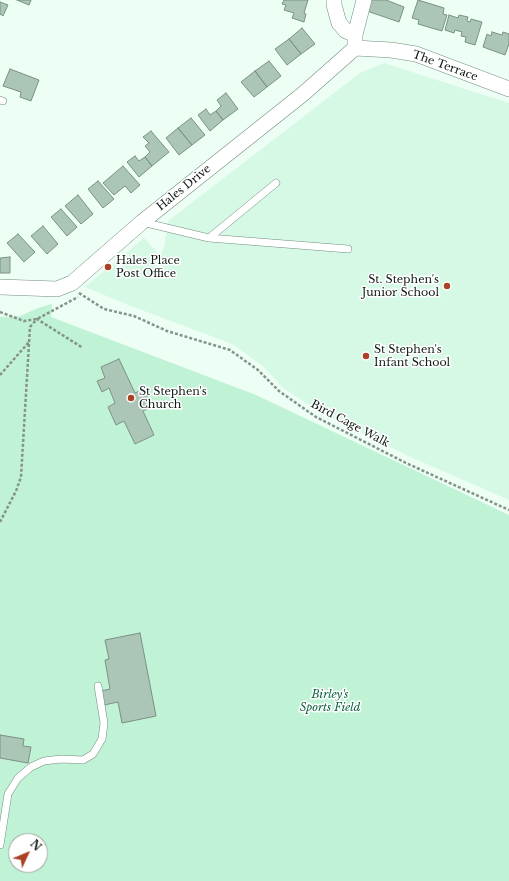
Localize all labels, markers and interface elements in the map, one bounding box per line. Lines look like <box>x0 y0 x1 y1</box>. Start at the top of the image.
street label: The Terrace <box>411 48 479 84</box>
street label: Hales Drive <box>154 162 214 214</box>
place label: Hales Place Post Office <box>116 254 180 280</box>
marker: Hales Place Post Office <box>103 262 113 272</box>
place label: St. Stephen's Junior School <box>362 273 439 299</box>
marker: St. Stephen's Junior School <box>442 281 452 291</box>
place label: St Stephen's Infant School <box>374 343 450 369</box>
marker: St Stephen's Infant School <box>361 351 371 361</box>
place label: St Stephen's Church <box>139 385 207 411</box>
marker: St Stephen's Church <box>126 393 136 403</box>
street label: Bird Cage Walk <box>308 398 392 450</box>
park label: Birley's Sports Field <box>300 688 360 714</box>
north arrow <box>8 833 48 873</box>
text: N <box>27 837 45 854</box>

